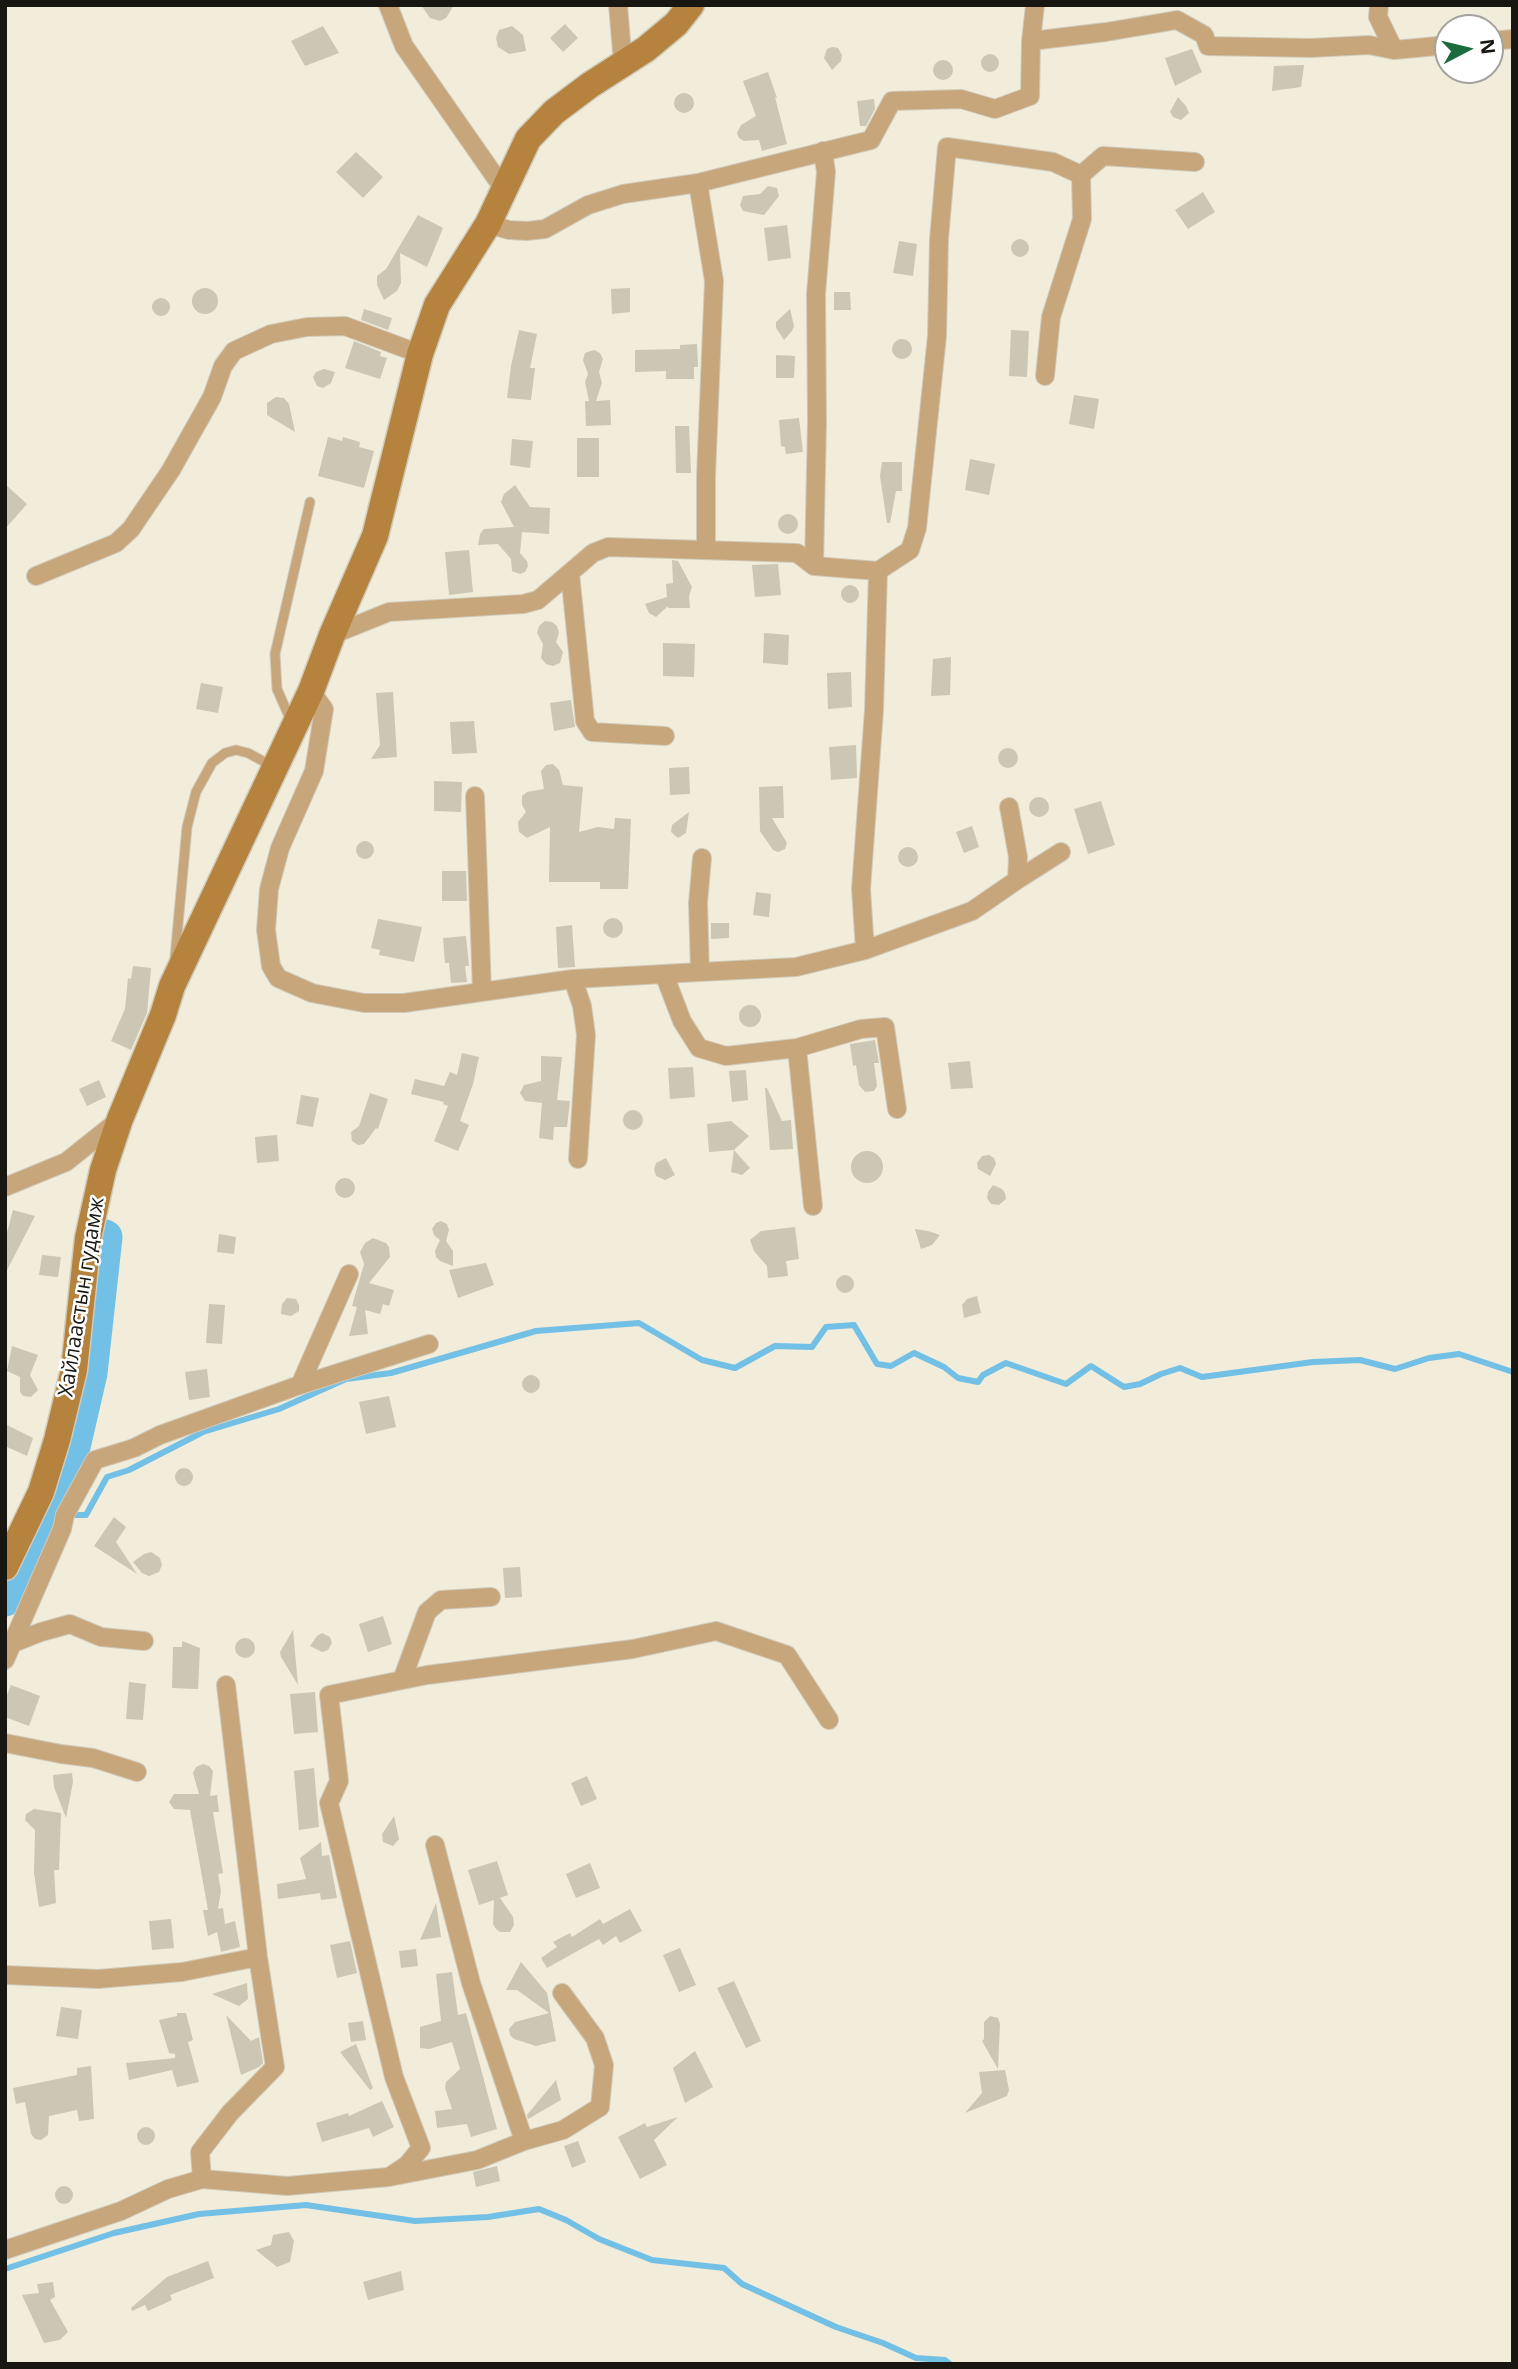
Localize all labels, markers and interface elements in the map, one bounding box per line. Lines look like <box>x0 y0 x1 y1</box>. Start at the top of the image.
north arrow <box>1434 14 1504 84</box>
text: N <box>1474 37 1502 56</box>
street label: Хайлаастын гудамж <box>54 1196 110 1398</box>

